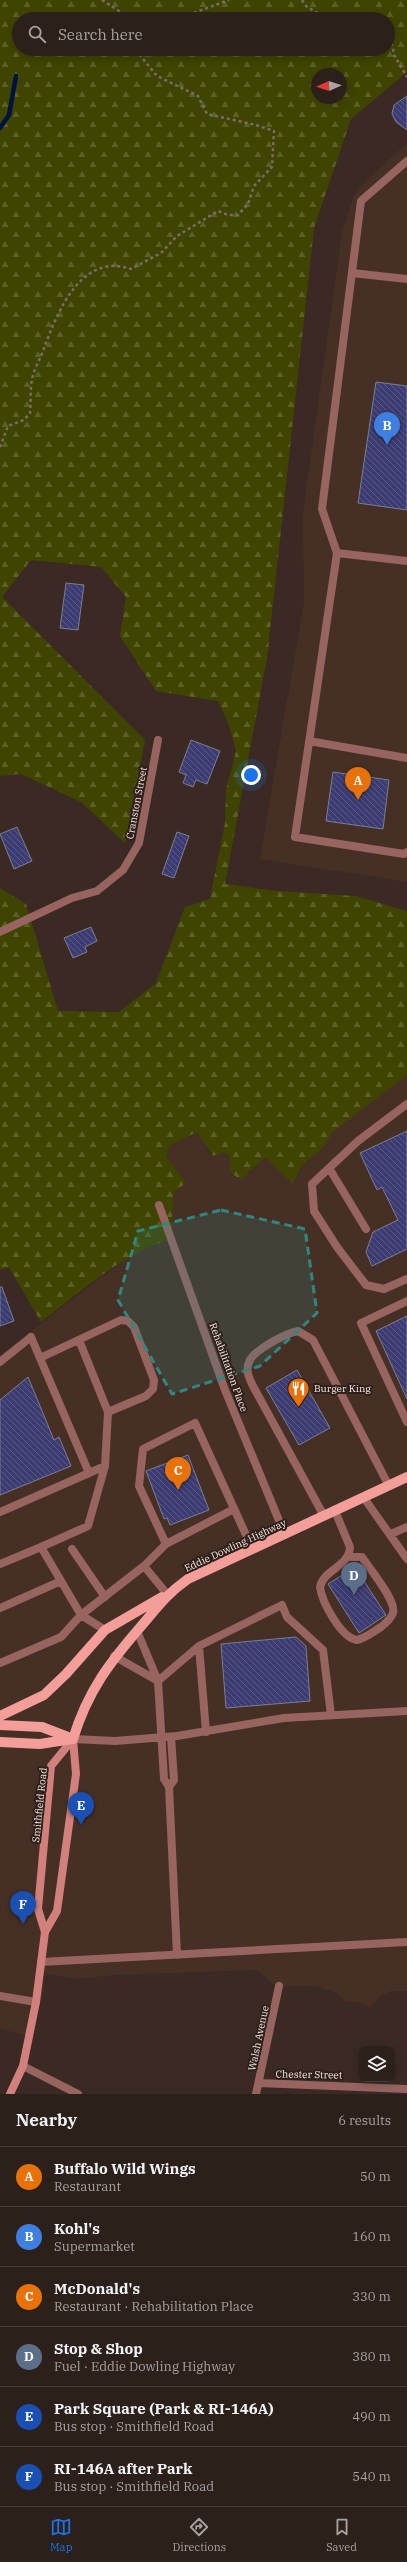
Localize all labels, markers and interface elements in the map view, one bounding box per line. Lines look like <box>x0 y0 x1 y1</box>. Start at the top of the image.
search box <box>12 12 395 56</box>
icon: search <box>26 23 48 45</box>
text: Search here <box>58 25 143 44</box>
north arrow <box>311 68 347 104</box>
pin: B <box>374 412 400 445</box>
street label: Cranston Street <box>123 765 150 840</box>
your location <box>241 765 261 785</box>
pin: A <box>345 767 371 800</box>
street label: Rehabilitation Place <box>206 1321 251 1414</box>
restaurant icon: Burger King <box>285 1375 311 1408</box>
place label: Burger King <box>314 1382 371 1395</box>
pin: C <box>165 1457 191 1490</box>
street label: Eddie Dowling Highway <box>182 1516 289 1575</box>
pin: D <box>341 1562 367 1595</box>
street label: Smithfield Road <box>29 1767 50 1843</box>
pin: E <box>68 1792 94 1825</box>
pin: F <box>10 1891 36 1924</box>
street label: Walsh Avenue <box>245 2004 272 2072</box>
map controls <box>359 2046 395 2082</box>
button: layers <box>359 2046 395 2082</box>
street label: Chester Street <box>276 2067 343 2082</box>
text: Nearby <box>16 2109 77 2131</box>
text: 6 results <box>338 2112 391 2129</box>
text: Buffalo Wild Wings <box>54 2159 196 2178</box>
text: A <box>24 2168 34 2185</box>
text: 50 m <box>360 2168 391 2185</box>
text: Restaurant <box>54 2178 121 2195</box>
text: Kohl's <box>54 2219 100 2238</box>
text: B <box>24 2228 34 2245</box>
text: 160 m <box>352 2228 391 2245</box>
text: Supermarket <box>54 2238 135 2255</box>
text: McDonald's <box>54 2279 140 2298</box>
text: C <box>25 2288 33 2305</box>
text: 330 m <box>352 2288 391 2305</box>
text: Restaurant · Rehabilitation Place <box>54 2298 253 2315</box>
text: Stop & Shop <box>54 2339 143 2358</box>
text: D <box>24 2348 34 2365</box>
text: 380 m <box>352 2348 391 2365</box>
text: Fuel · Eddie Dowling Highway <box>54 2358 235 2375</box>
text: Park Square (Park & RI-146A) <box>54 2399 274 2418</box>
text: E <box>25 2408 33 2425</box>
text: 490 m <box>352 2408 391 2425</box>
text: Bus stop · Smithfield Road <box>54 2418 214 2435</box>
text: RI-146A after Park <box>54 2459 192 2478</box>
text: F <box>25 2468 33 2485</box>
text: 540 m <box>352 2468 391 2485</box>
text: Bus stop · Smithfield Road <box>54 2478 214 2495</box>
tab: Map <box>50 2516 72 2554</box>
tab: Directions <box>172 2516 226 2554</box>
tab: Saved <box>326 2516 357 2554</box>

